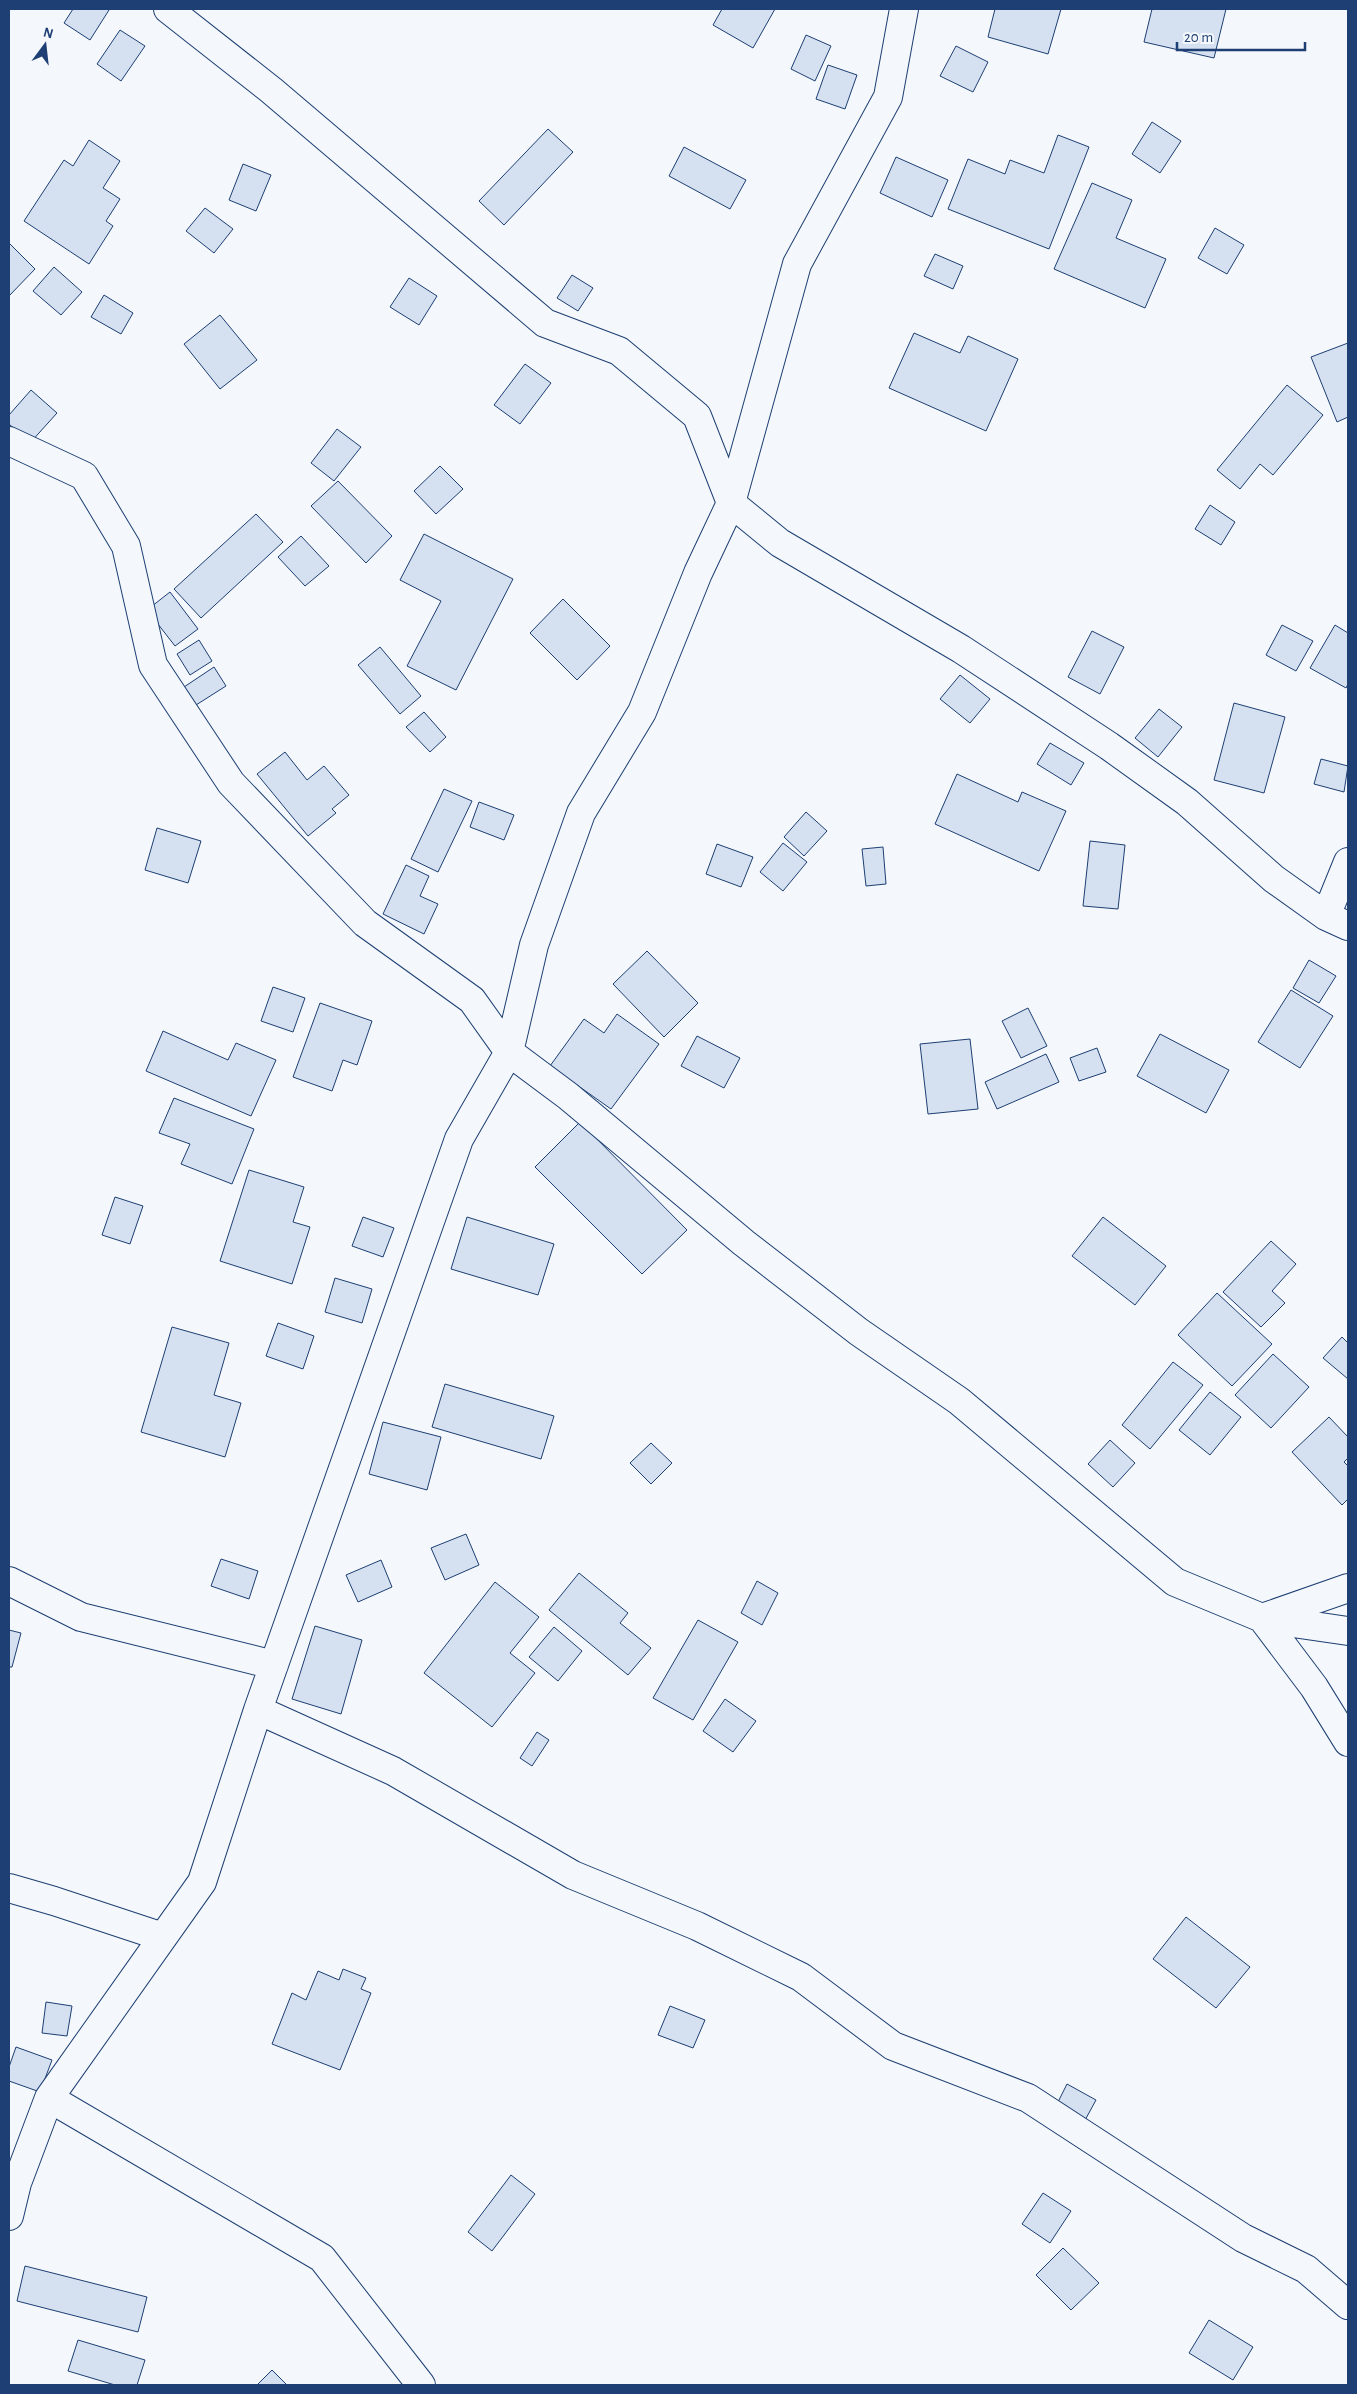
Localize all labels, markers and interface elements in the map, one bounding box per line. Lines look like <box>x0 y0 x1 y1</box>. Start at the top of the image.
north arrow <box>20 20 70 70</box>
scale bar <box>1177 20 1304 52</box>
text: N <box>42 25 55 41</box>
text: 20 m <box>1184 30 1213 45</box>

